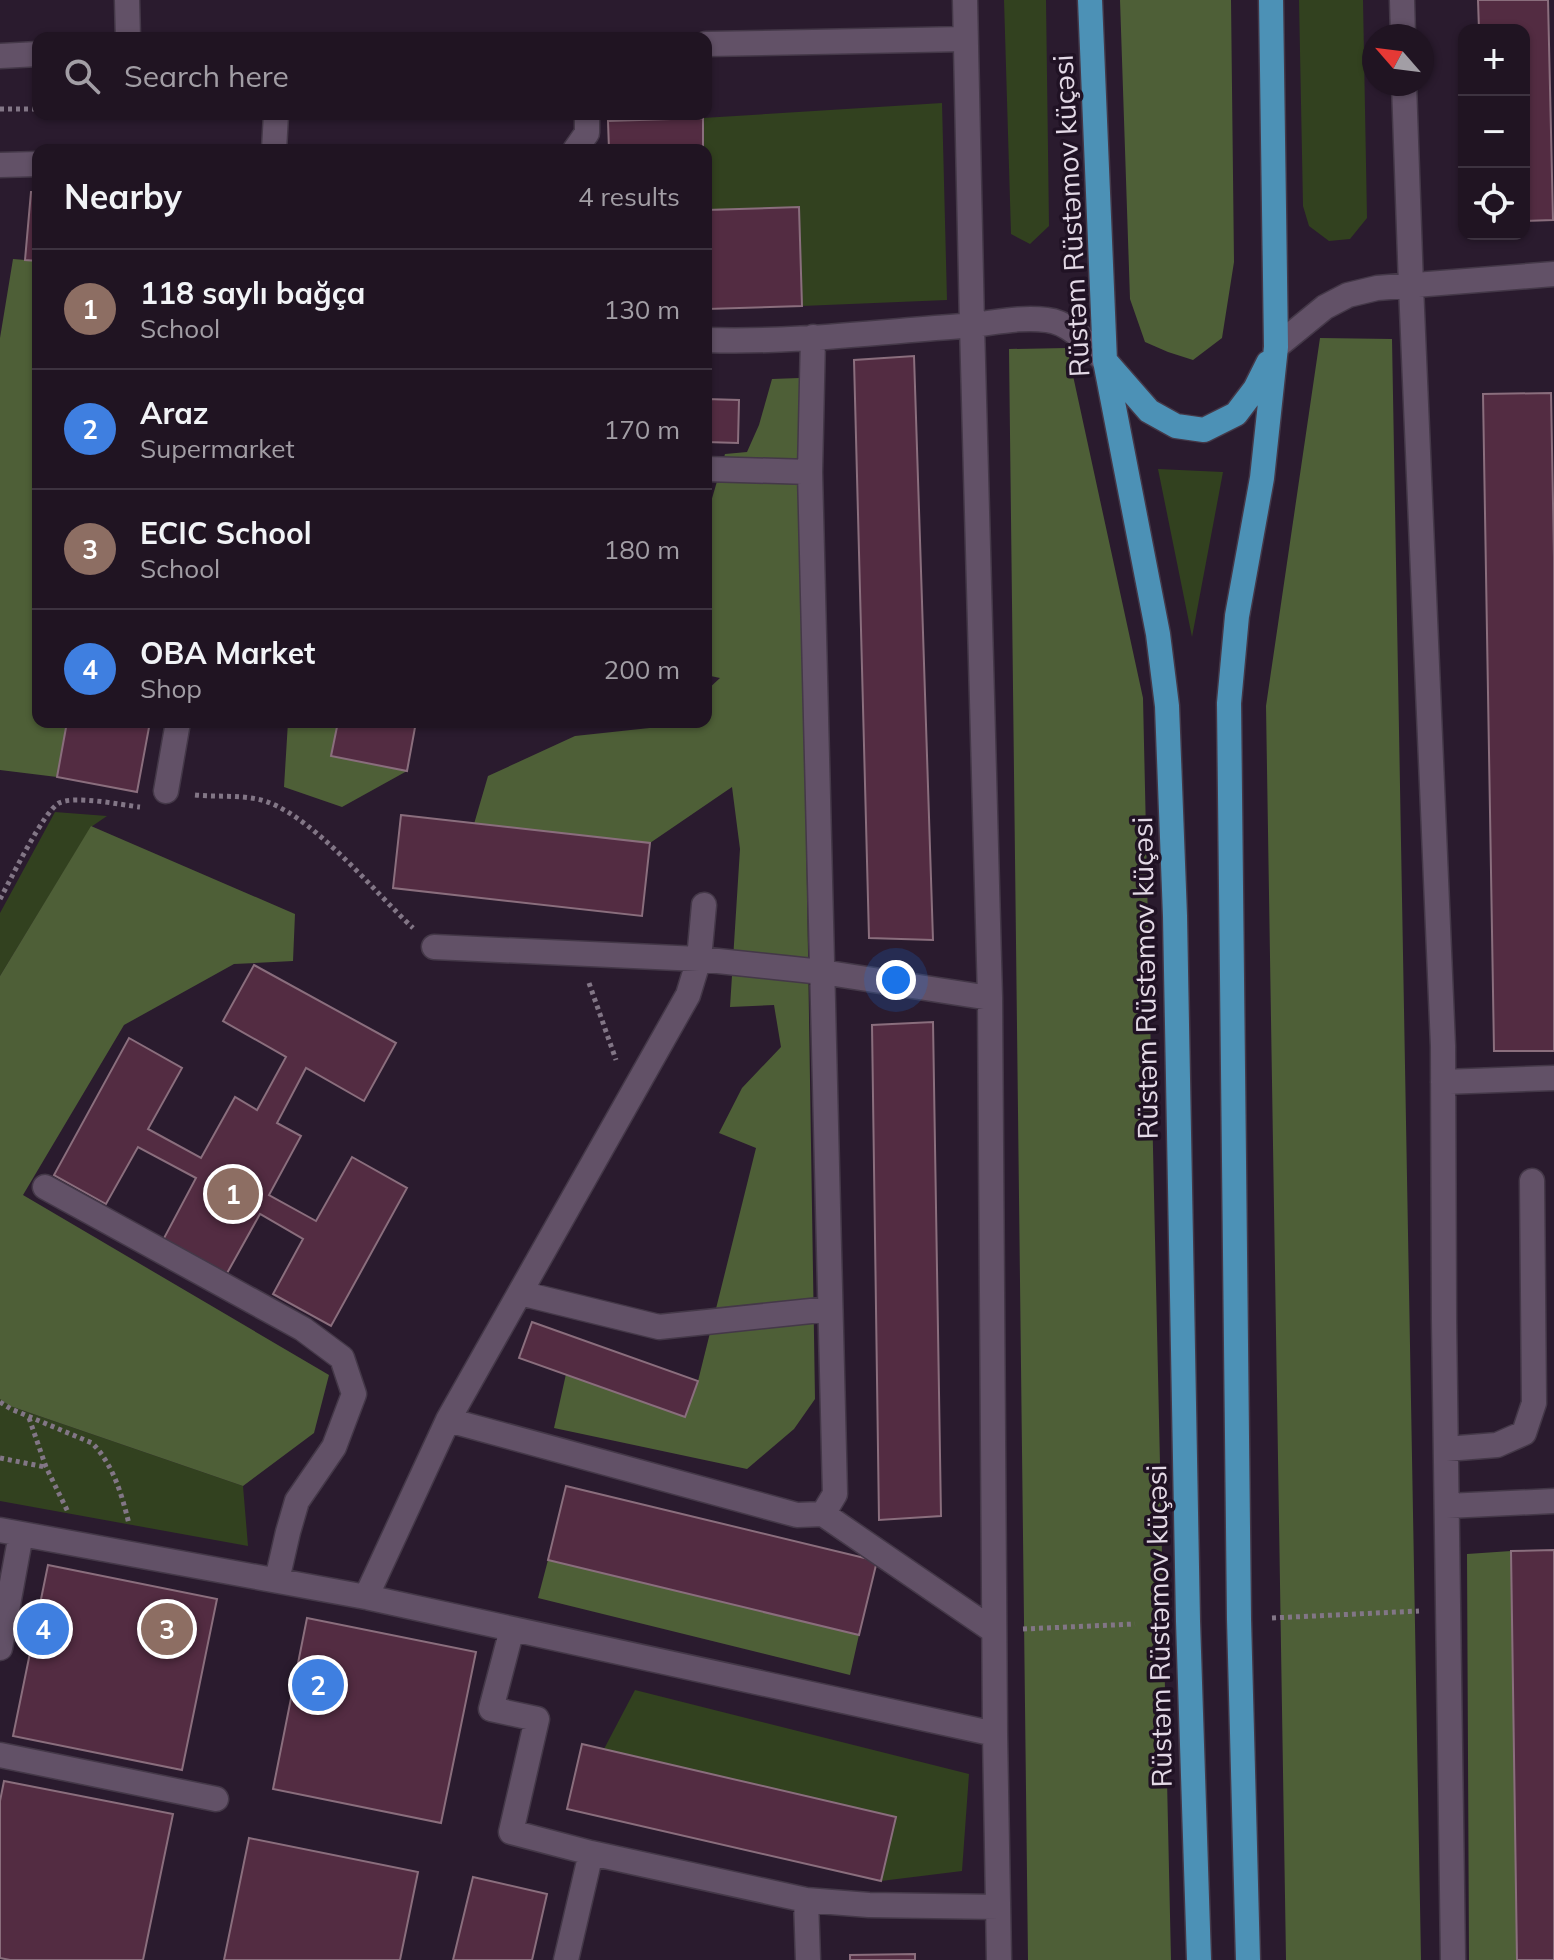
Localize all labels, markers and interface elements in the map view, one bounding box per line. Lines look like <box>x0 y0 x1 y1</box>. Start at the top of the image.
north arrow <box>1362 24 1434 96</box>
map controls <box>1458 24 1530 240</box>
button: + <box>1458 24 1530 96</box>
search box <box>32 32 712 120</box>
icon: search <box>60 54 104 98</box>
street label: Rüstəm Rüstəmov küçəsi <box>1045 54 1096 378</box>
text: Search here <box>124 57 289 95</box>
button: − <box>1458 96 1530 168</box>
button: locate <box>1458 168 1530 240</box>
text: Nearby <box>64 175 182 218</box>
text: 4 results <box>578 180 680 213</box>
text: 118 saylı bağça <box>140 274 365 312</box>
text: 1 <box>82 293 98 326</box>
text: 130 m <box>604 293 680 326</box>
text: School <box>140 312 220 345</box>
text: Araz <box>140 394 209 432</box>
text: 2 <box>82 413 98 446</box>
text: 170 m <box>604 413 680 446</box>
text: Supermarket <box>140 432 295 465</box>
text: ECIC School <box>140 514 312 552</box>
text: 3 <box>82 533 98 566</box>
text: 180 m <box>604 533 680 566</box>
text: School <box>140 552 220 585</box>
text: OBA Market <box>140 634 315 672</box>
text: 4 <box>82 653 98 686</box>
text: 200 m <box>604 653 680 686</box>
text: Shop <box>140 672 202 705</box>
street label: Rüstəm Rüstəmov küçəsi <box>1124 816 1165 1140</box>
your location <box>876 960 916 1000</box>
pin: 1 <box>207 1164 259 1224</box>
street label: Rüstəm Rüstəmov küçəsi <box>1138 1464 1179 1788</box>
pin: 4 <box>17 1599 69 1659</box>
pin: 3 <box>141 1599 193 1659</box>
pin: 2 <box>292 1655 344 1715</box>

